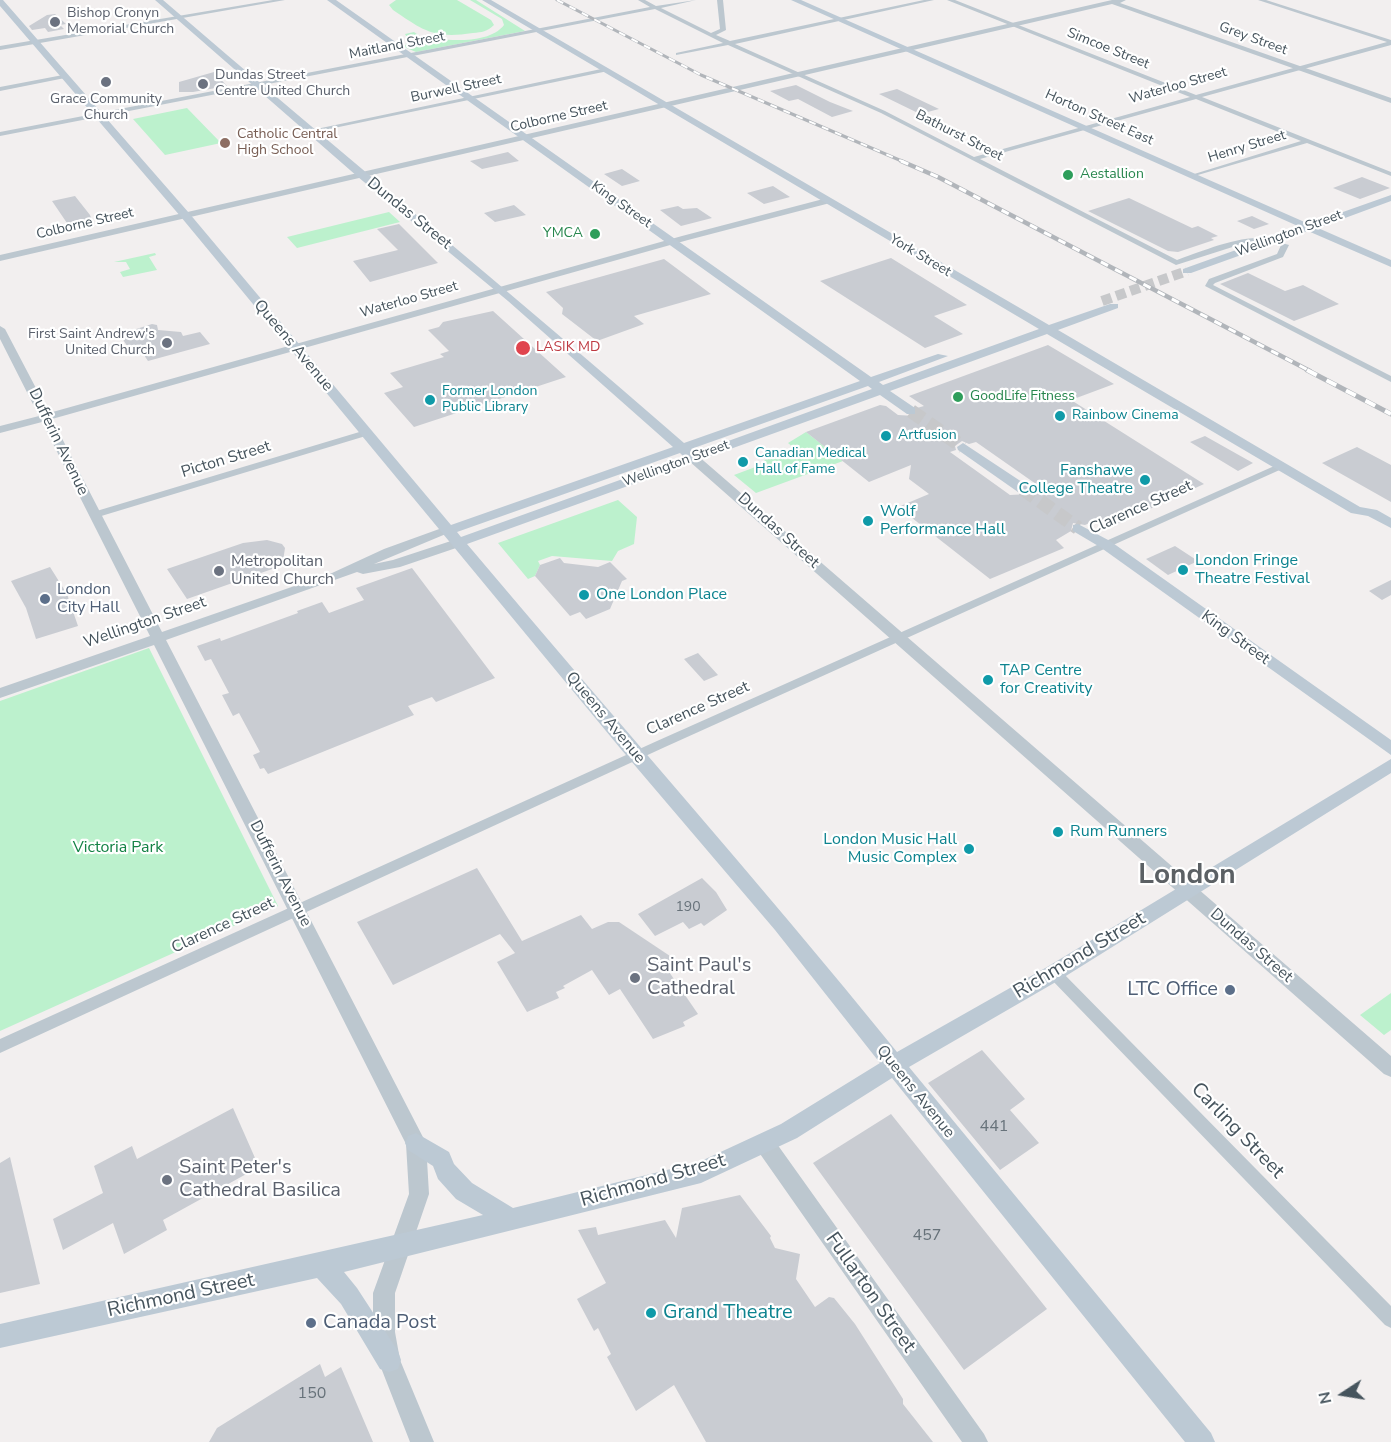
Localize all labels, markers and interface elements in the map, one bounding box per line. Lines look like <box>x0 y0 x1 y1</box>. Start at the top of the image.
place label: Bishop Cronyn Memorial Church <box>67 6 174 38</box>
marker: Bishop Cronyn Memorial Church <box>48 15 62 29</box>
street label: Grey Street <box>1217 19 1289 59</box>
street label: Simcoe Street <box>1064 25 1152 73</box>
street label: Maitland Street <box>348 28 446 64</box>
street label: Waterloo Street <box>1127 64 1229 108</box>
place label: Dundas Street Centre United Church <box>215 68 350 100</box>
street label: Burwell Street <box>409 71 503 107</box>
marker: Grace Community Church <box>99 75 113 89</box>
marker: Dundas Street Centre United Church <box>196 77 210 91</box>
street label: Horton Street East <box>1042 87 1156 149</box>
place label: Grace Community Church <box>50 92 162 124</box>
street label: Colborne Street <box>509 98 609 136</box>
street label: Bathurst Street <box>912 107 1006 165</box>
place label: Catholic Central High School <box>237 127 337 160</box>
street label: Henry Street <box>1206 127 1288 167</box>
marker: Catholic Central High School <box>218 136 232 150</box>
place label: Aestallion <box>1080 167 1144 183</box>
marker: Aestallion <box>1061 168 1075 182</box>
street label: Dundas Street <box>363 174 455 254</box>
street label: King Street <box>588 178 654 232</box>
street label: Colborne Street <box>35 205 135 243</box>
street label: Wellington Street <box>1233 207 1345 261</box>
place label: YMCA <box>543 226 583 242</box>
marker: YMCA <box>588 227 602 241</box>
street label: York Street <box>886 231 954 281</box>
street label: Waterloo Street <box>358 278 460 322</box>
street label: Queens Avenue <box>249 296 337 396</box>
place label: First Saint Andrew's United Church <box>28 327 155 360</box>
marker: First Saint Andrew's United Church <box>160 336 174 350</box>
marker: LASIK MD <box>514 339 532 357</box>
place label: LASIK MD <box>536 340 600 356</box>
place label: Former London Public Library <box>442 384 537 416</box>
street label: Dufferin Avenue <box>24 385 92 499</box>
place label: GoodLife Fitness <box>970 389 1075 405</box>
marker: GoodLife Fitness <box>951 390 965 404</box>
marker: Former London Public Library <box>423 393 437 407</box>
place label: Rainbow Cinema <box>1072 408 1179 424</box>
marker: Rainbow Cinema <box>1053 409 1067 423</box>
place label: Artfusion <box>898 428 957 444</box>
marker: Artfusion <box>879 429 893 443</box>
street label: Picton Street <box>179 437 273 483</box>
street label: Wellington Street <box>620 437 732 491</box>
place label: Canadian Medical Hall of Fame <box>755 446 866 478</box>
marker: Canadian Medical Hall of Fame <box>736 455 750 469</box>
place label: Fanshawe College Theatre <box>1019 461 1133 499</box>
marker: Fanshawe College Theatre <box>1138 473 1152 487</box>
street label: Clarence Street <box>1087 477 1195 539</box>
street label: Dundas Street <box>733 489 823 573</box>
place label: Wolf Performance Hall <box>880 502 1005 540</box>
marker: Wolf Performance Hall <box>861 514 875 528</box>
place label: London Fringe Theatre Festival <box>1195 551 1310 589</box>
place label: Metropolitan United Church <box>231 552 334 590</box>
marker: London Fringe Theatre Festival <box>1176 563 1190 577</box>
marker: Metropolitan United Church <box>212 564 226 578</box>
place label: London City Hall <box>57 580 120 618</box>
place label: One London Place <box>596 585 727 605</box>
marker: One London Place <box>577 588 591 602</box>
marker: London City Hall <box>38 592 52 606</box>
street label: Wellington Street <box>81 593 209 653</box>
street label: King Street <box>1197 607 1273 669</box>
place label: TAP Centre for Creativity <box>1000 661 1092 699</box>
street label: Queens Avenue <box>561 668 649 768</box>
marker: TAP Centre for Creativity <box>981 673 995 687</box>
street label: Clarence Street <box>644 678 752 740</box>
street label: Dufferin Avenue <box>245 818 315 930</box>
place label: Rum Runners <box>1070 822 1167 842</box>
marker: Rum Runners <box>1051 825 1065 839</box>
place label: London Music Hall Music Complex <box>823 830 957 868</box>
park label: Victoria Park <box>73 838 163 858</box>
marker: London Music Hall Music Complex <box>962 842 976 856</box>
district label: London <box>1138 859 1236 893</box>
street label: Clarence Street <box>169 894 277 958</box>
house number: 190 <box>675 900 701 916</box>
street label: Dundas Street <box>1206 905 1296 987</box>
street label: Richmond Street <box>1010 907 1150 1005</box>
place label: Saint Paul's Cathedral <box>647 954 751 1001</box>
marker: Saint Paul's Cathedral <box>628 971 642 985</box>
place label: LTC Office <box>1127 978 1218 1002</box>
marker: LTC Office <box>1223 983 1237 997</box>
street label: Queens Avenue <box>872 1042 958 1142</box>
street label: Carling Street <box>1185 1078 1289 1184</box>
house number: 441 <box>980 1117 1008 1137</box>
street label: Richmond Street <box>578 1149 728 1213</box>
place label: Saint Peter's Cathedral Basilica <box>179 1156 341 1203</box>
marker: Saint Peter's Cathedral Basilica <box>160 1173 174 1187</box>
house number: 457 <box>913 1226 941 1246</box>
street label: Fullarton Street <box>820 1228 920 1358</box>
street label: Richmond Street <box>105 1269 257 1323</box>
place label: Grand Theatre <box>663 1301 793 1325</box>
marker: Grand Theatre <box>644 1306 658 1320</box>
place label: Canada Post <box>323 1311 436 1335</box>
marker: Canada Post <box>304 1316 318 1330</box>
north arrow <box>1313 1364 1373 1424</box>
house number: 150 <box>298 1384 326 1404</box>
text: N <box>1313 1390 1337 1406</box>

